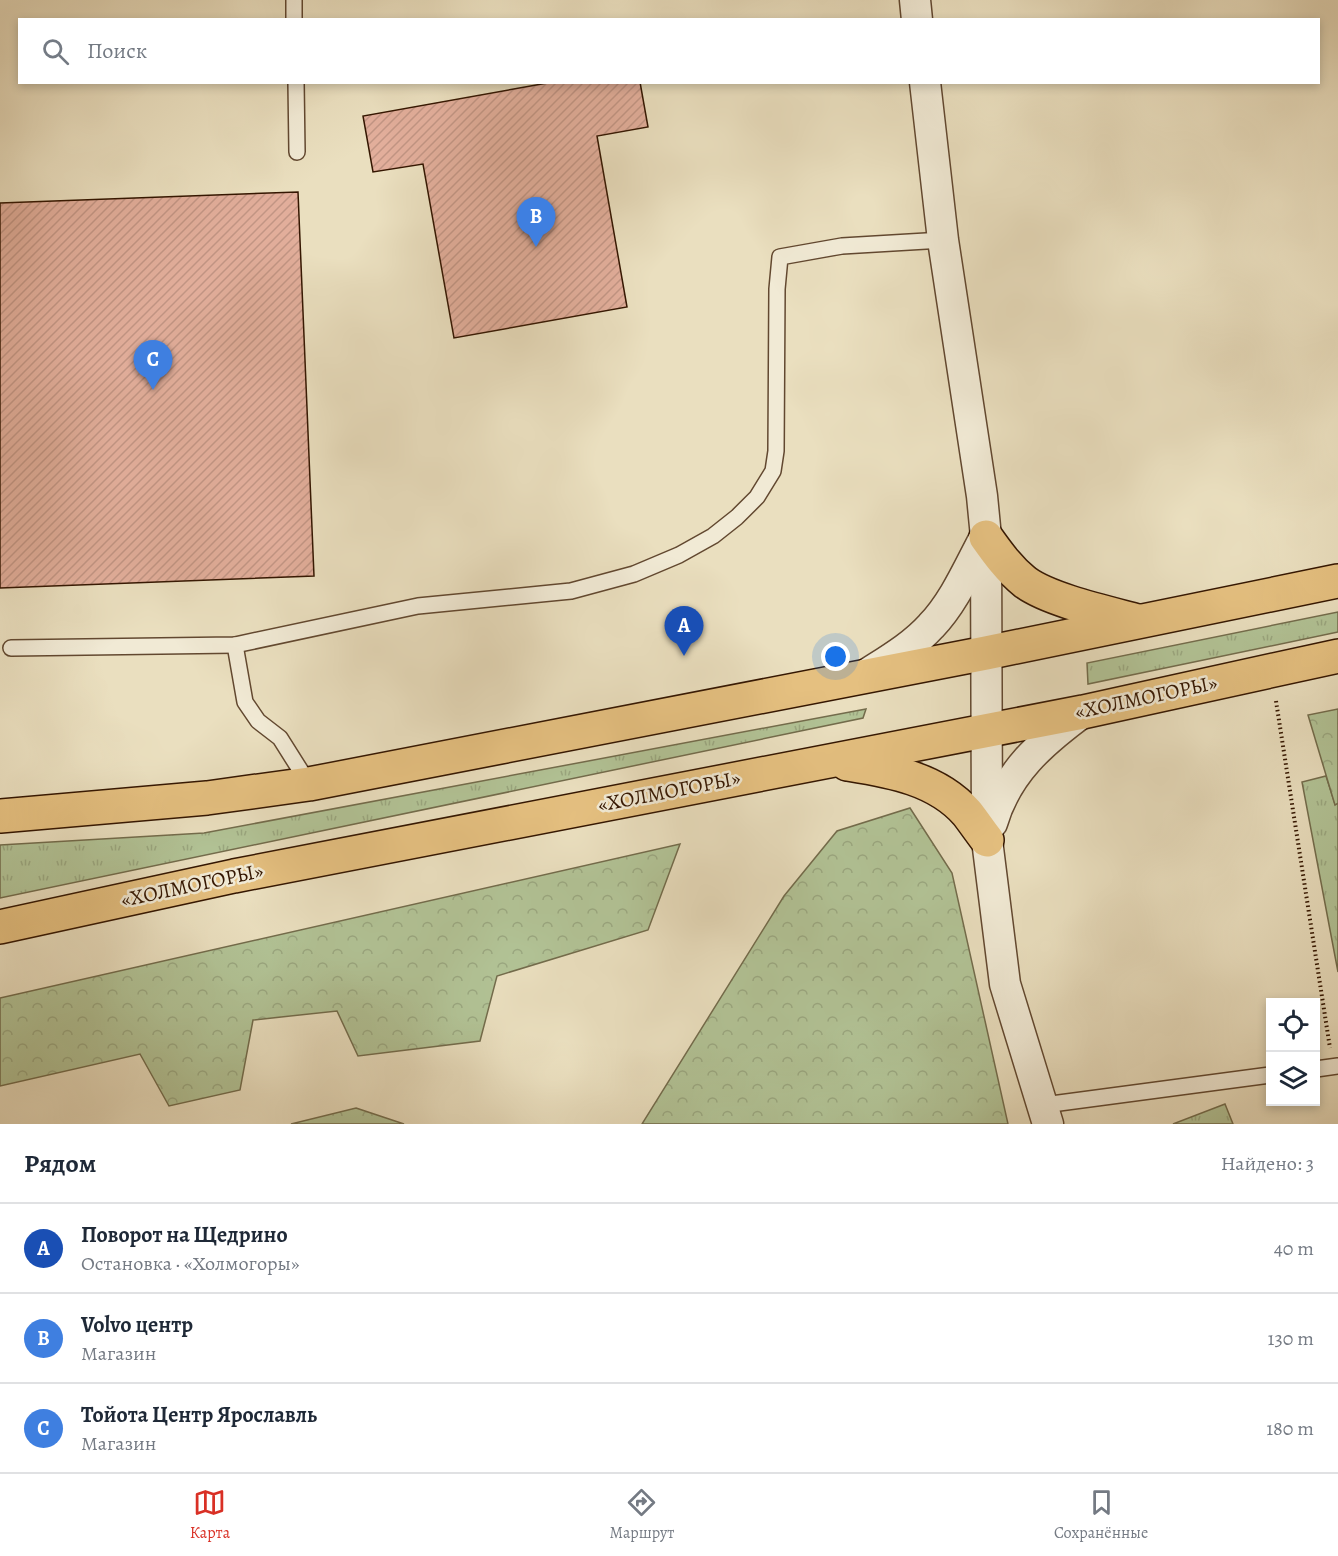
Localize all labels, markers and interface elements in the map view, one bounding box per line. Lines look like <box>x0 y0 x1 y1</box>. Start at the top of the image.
search box <box>18 18 1320 84</box>
icon: search <box>39 35 72 68</box>
text: Поиск <box>87 36 147 66</box>
pin: B <box>516 198 556 247</box>
pin: C <box>134 340 172 390</box>
pin: A <box>664 606 704 656</box>
your location <box>821 642 850 671</box>
street label: «ХОЛМОГОРЫ» <box>1072 668 1220 726</box>
street label: «ХОЛМОГОРЫ» <box>595 763 743 819</box>
street label: «ХОЛМОГОРЫ» <box>118 856 266 914</box>
map controls <box>1266 998 1320 1106</box>
button: locate <box>1266 998 1320 1052</box>
button: layers <box>1266 1052 1320 1106</box>
text: Рядом <box>24 1146 96 1181</box>
text: Найдено: 3 <box>1221 1150 1314 1177</box>
text: Поворот на Щедрино <box>81 1220 288 1250</box>
text: A <box>37 1235 50 1262</box>
text: 40 m <box>1274 1235 1314 1262</box>
text: Остановка · «Холмогоры» <box>81 1250 299 1277</box>
text: Volvo центр <box>81 1310 193 1340</box>
text: B <box>37 1325 50 1352</box>
text: 130 m <box>1268 1325 1314 1352</box>
text: Магазин <box>81 1340 156 1367</box>
text: Тойота Центр Ярославль <box>81 1400 317 1430</box>
text: C <box>37 1415 50 1442</box>
text: 180 m <box>1266 1415 1314 1442</box>
text: Магазин <box>81 1430 156 1457</box>
tab: Карта <box>190 1486 230 1544</box>
tab: Маршрут <box>610 1486 674 1544</box>
tab: Сохранённые <box>1054 1486 1148 1544</box>

